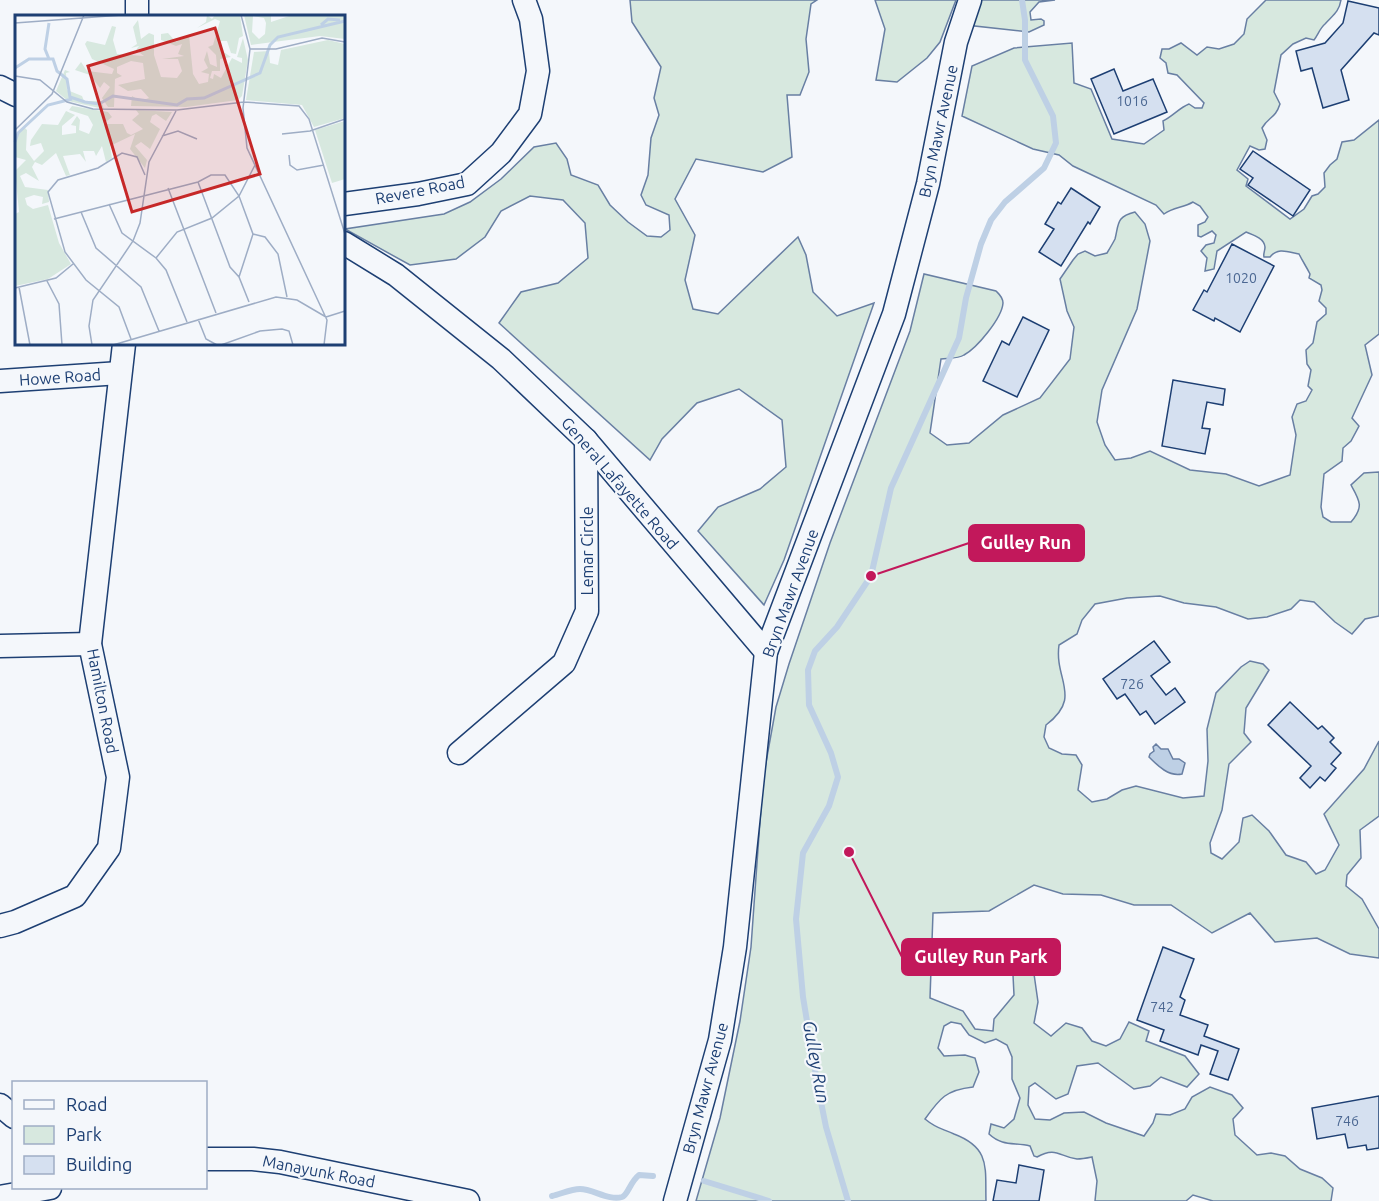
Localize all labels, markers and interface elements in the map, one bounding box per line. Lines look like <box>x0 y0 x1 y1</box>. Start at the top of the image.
inset map <box>15 15 345 345</box>
street label: Bryn Mawr Avenue <box>915 63 961 199</box>
house number: 1016 <box>1116 93 1148 109</box>
street label: Revere Road <box>374 173 466 207</box>
house number: 1020 <box>1225 270 1257 286</box>
street label: Howe Road <box>18 365 102 389</box>
street label: General Lafayette Road <box>558 413 682 553</box>
street label: Lemar Circle <box>578 507 596 595</box>
callout: Gulley Run <box>969 525 1084 561</box>
street label: Bryn Mawr Avenue <box>758 526 822 660</box>
text: Gulley Run <box>981 532 1071 552</box>
street label: Hamilton Road <box>84 647 122 755</box>
house number: 726 <box>1120 676 1144 692</box>
callout: Gulley Run Park <box>902 939 1060 975</box>
text: Gulley Run Park <box>914 946 1048 966</box>
house number: 742 <box>1150 999 1174 1015</box>
water label: Gulley Run <box>800 1019 834 1105</box>
street label: Bryn Mawr Avenue <box>679 1020 731 1156</box>
legend <box>12 1081 207 1189</box>
text: Road <box>66 1094 108 1114</box>
house number: 746 <box>1335 1113 1359 1129</box>
text: Park <box>66 1124 102 1144</box>
street label: Manayunk Road <box>261 1151 377 1191</box>
text: Building <box>66 1154 132 1174</box>

